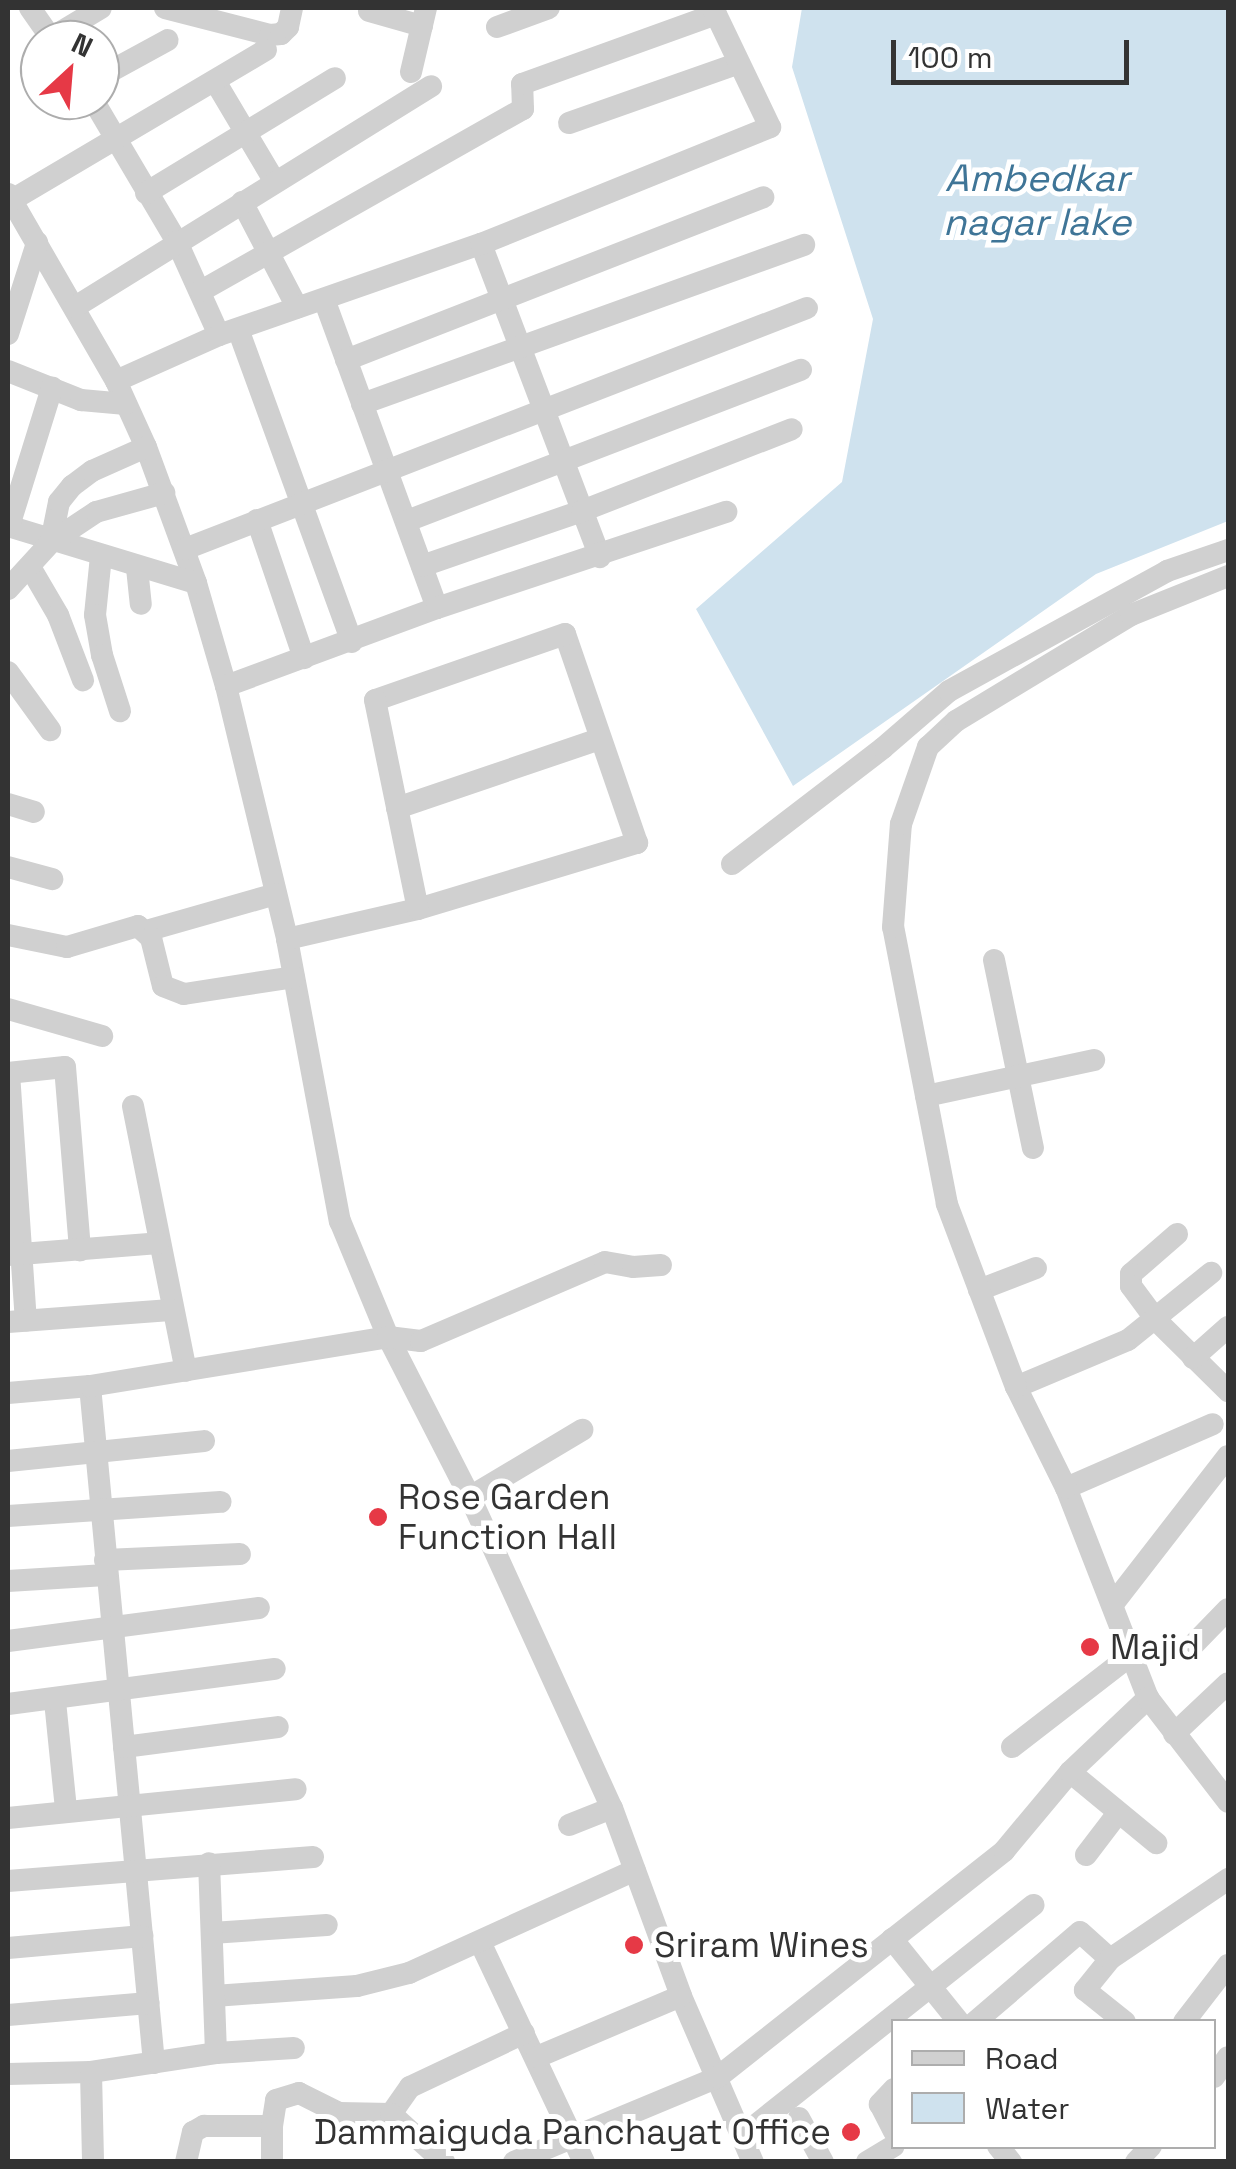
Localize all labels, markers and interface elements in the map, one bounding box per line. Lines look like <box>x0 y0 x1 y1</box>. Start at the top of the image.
north arrow <box>20 20 120 120</box>
scale bar <box>896 20 1134 82</box>
text: N <box>66 25 99 65</box>
text: 100 m <box>908 38 993 77</box>
water label: Ambedkar nagar lake <box>943 156 1131 245</box>
place label: Rose Garden Function Hall <box>398 1476 617 1558</box>
marker: Rose Garden Function Hall <box>367 1506 389 1528</box>
place label: Majid <box>1110 1626 1200 1668</box>
marker: Majid <box>1079 1636 1101 1658</box>
place label: Sriram Wines <box>654 1924 869 1966</box>
marker: Sriram Wines <box>623 1934 645 1956</box>
legend <box>891 2019 1216 2149</box>
text: Road <box>985 2039 1059 2078</box>
text: Water <box>985 2089 1070 2128</box>
place label: Dammaiguda Panchayat Office <box>314 2111 831 2153</box>
marker: Dammaiguda Panchayat Office <box>840 2121 862 2143</box>

